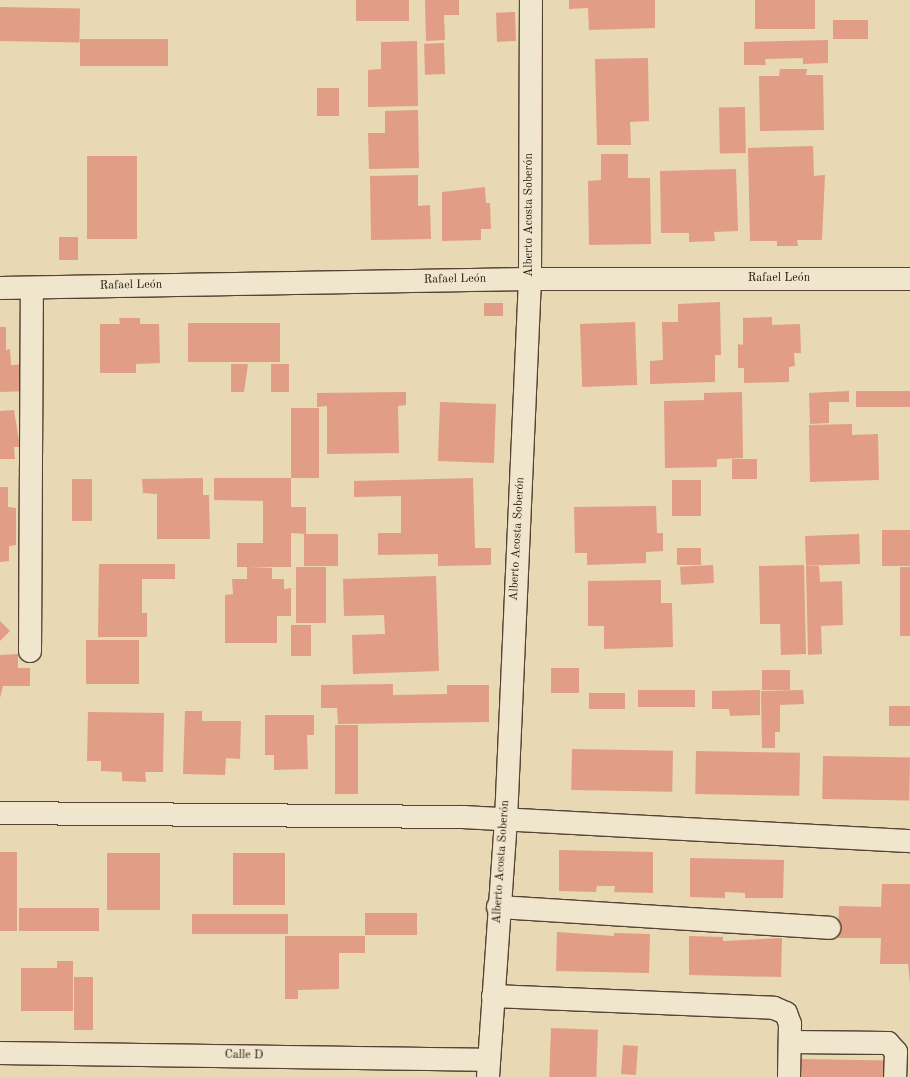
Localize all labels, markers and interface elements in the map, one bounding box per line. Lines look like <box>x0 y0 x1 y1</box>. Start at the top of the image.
street label: Alberto Acosta Soberón <box>523 153 537 277</box>
street label: Rafael León <box>424 272 486 288</box>
street label: Rafael León <box>748 272 810 286</box>
street label: Rafael León <box>100 278 162 294</box>
street label: Alberto Acosta Soberón <box>508 477 528 601</box>
street label: Alberto Acosta Soberón <box>490 800 514 924</box>
street label: Calle D <box>225 1048 263 1064</box>

